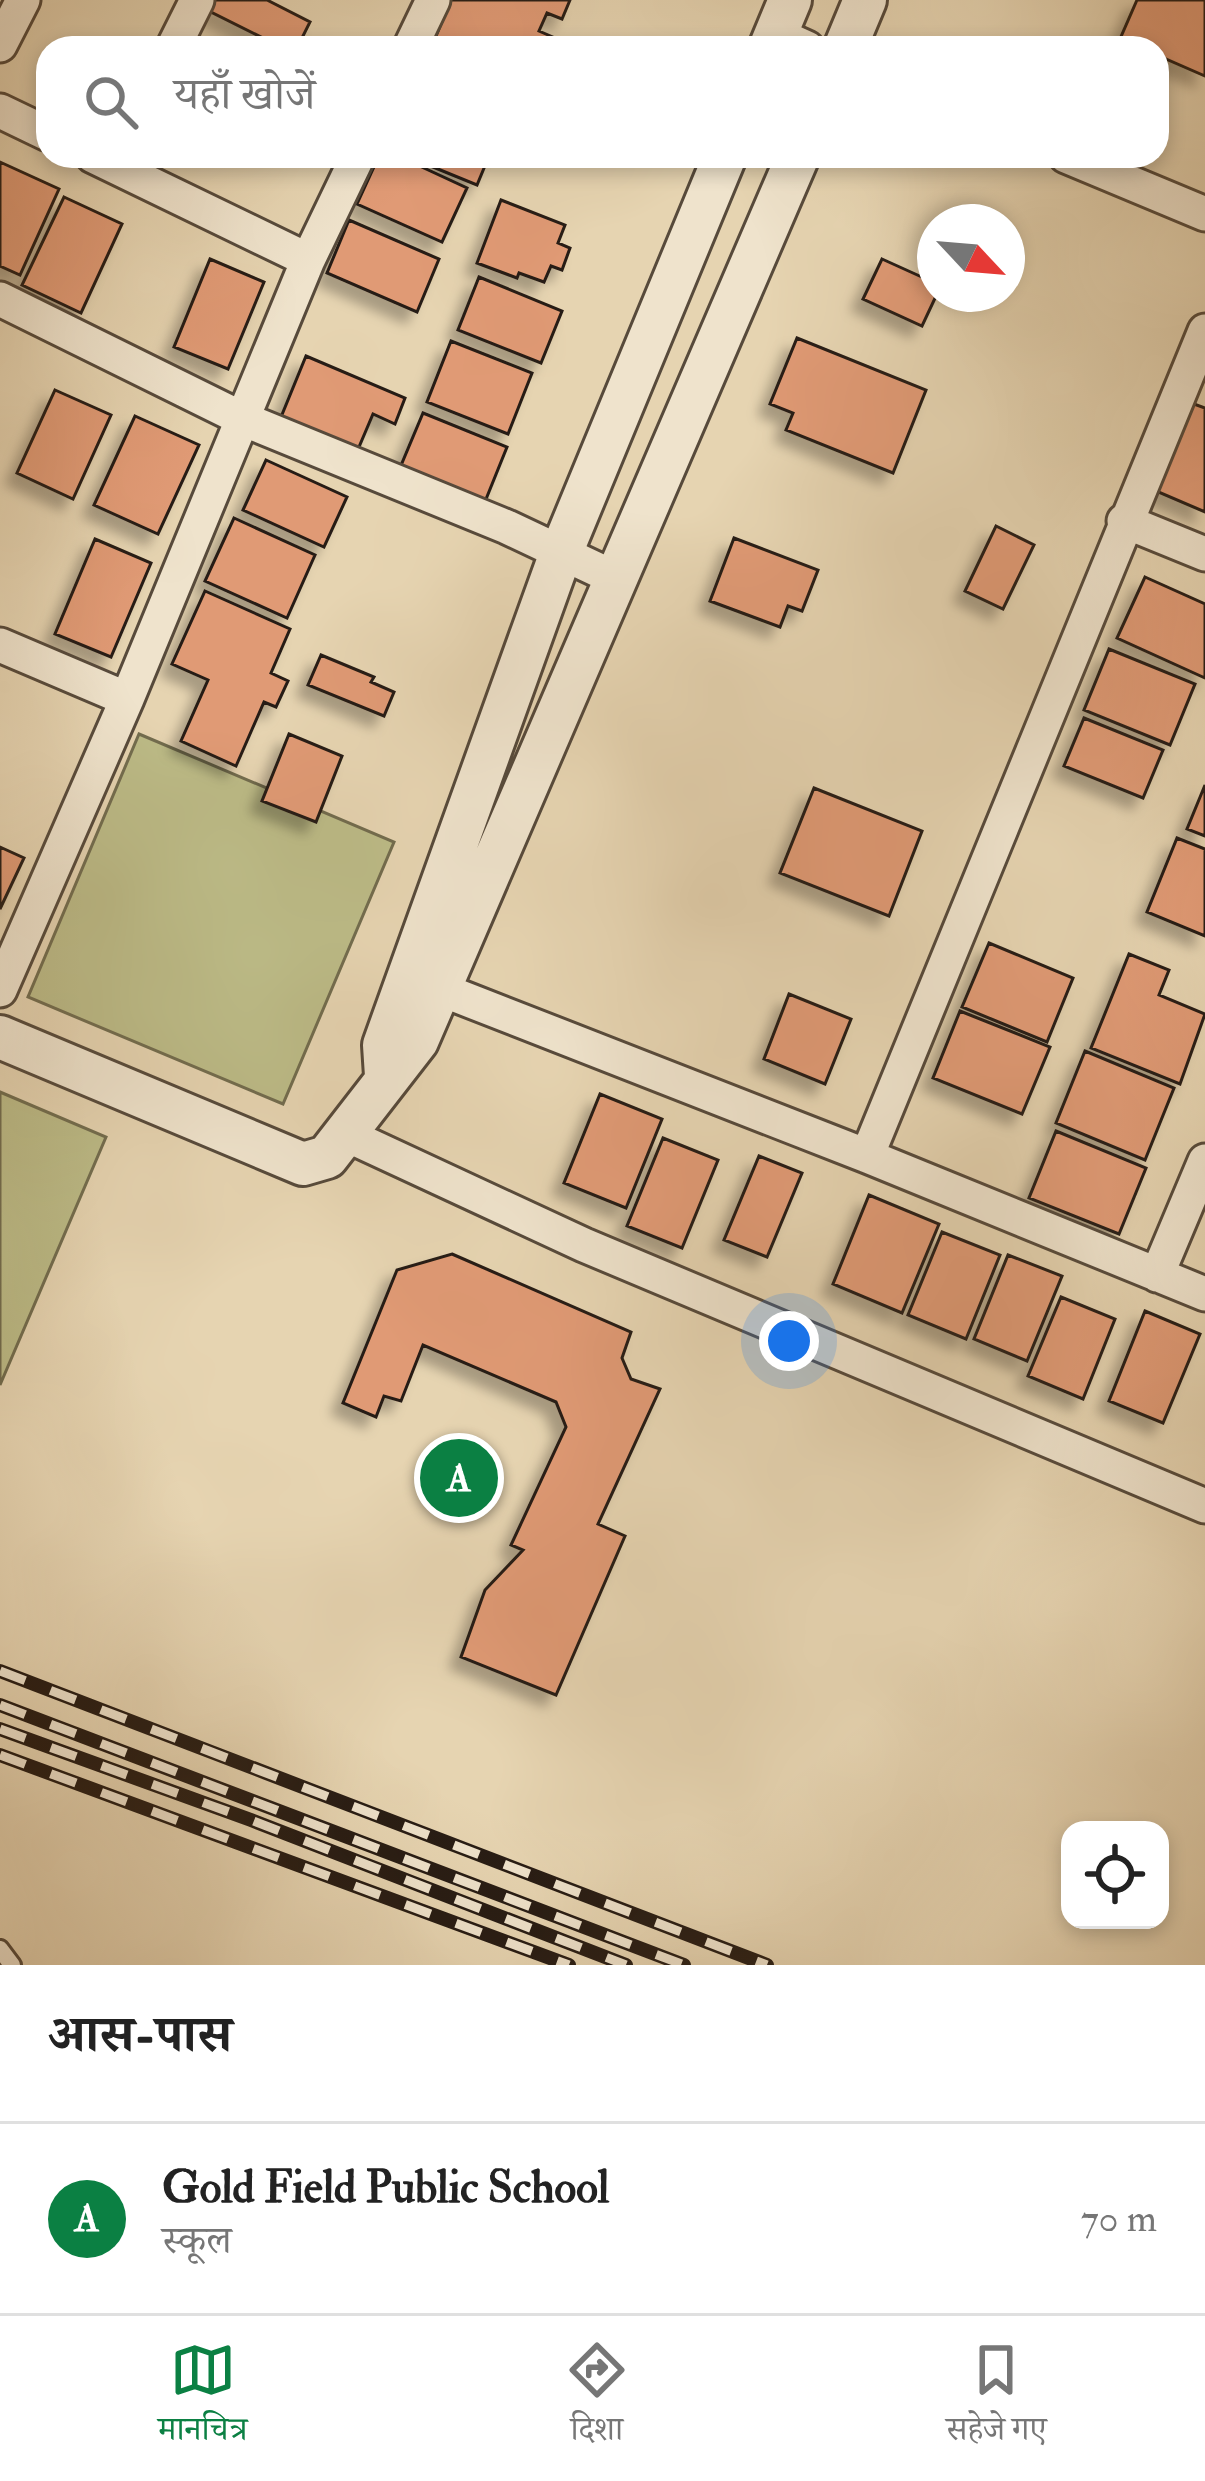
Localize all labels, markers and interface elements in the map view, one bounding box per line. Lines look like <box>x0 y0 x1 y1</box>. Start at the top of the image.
search box <box>36 36 1169 168</box>
text: यहाँ खोजें <box>174 67 315 123</box>
icon: search <box>78 69 144 135</box>
north arrow <box>917 204 1025 312</box>
your location <box>759 1311 819 1371</box>
pin: A <box>420 1433 498 1523</box>
map controls <box>1061 1821 1169 1929</box>
button: locate <box>1061 1821 1169 1929</box>
text: आस-पास <box>48 2003 232 2067</box>
text: Gold Field Public School <box>162 2160 609 2216</box>
text: A <box>75 2194 99 2243</box>
text: 70 m <box>1081 2194 1157 2243</box>
text: स्कूल <box>162 2216 232 2265</box>
tab: मानचित्र <box>158 2337 248 2461</box>
tab: दिशा <box>564 2337 630 2461</box>
tab: सहेजे गए <box>946 2337 1047 2461</box>

